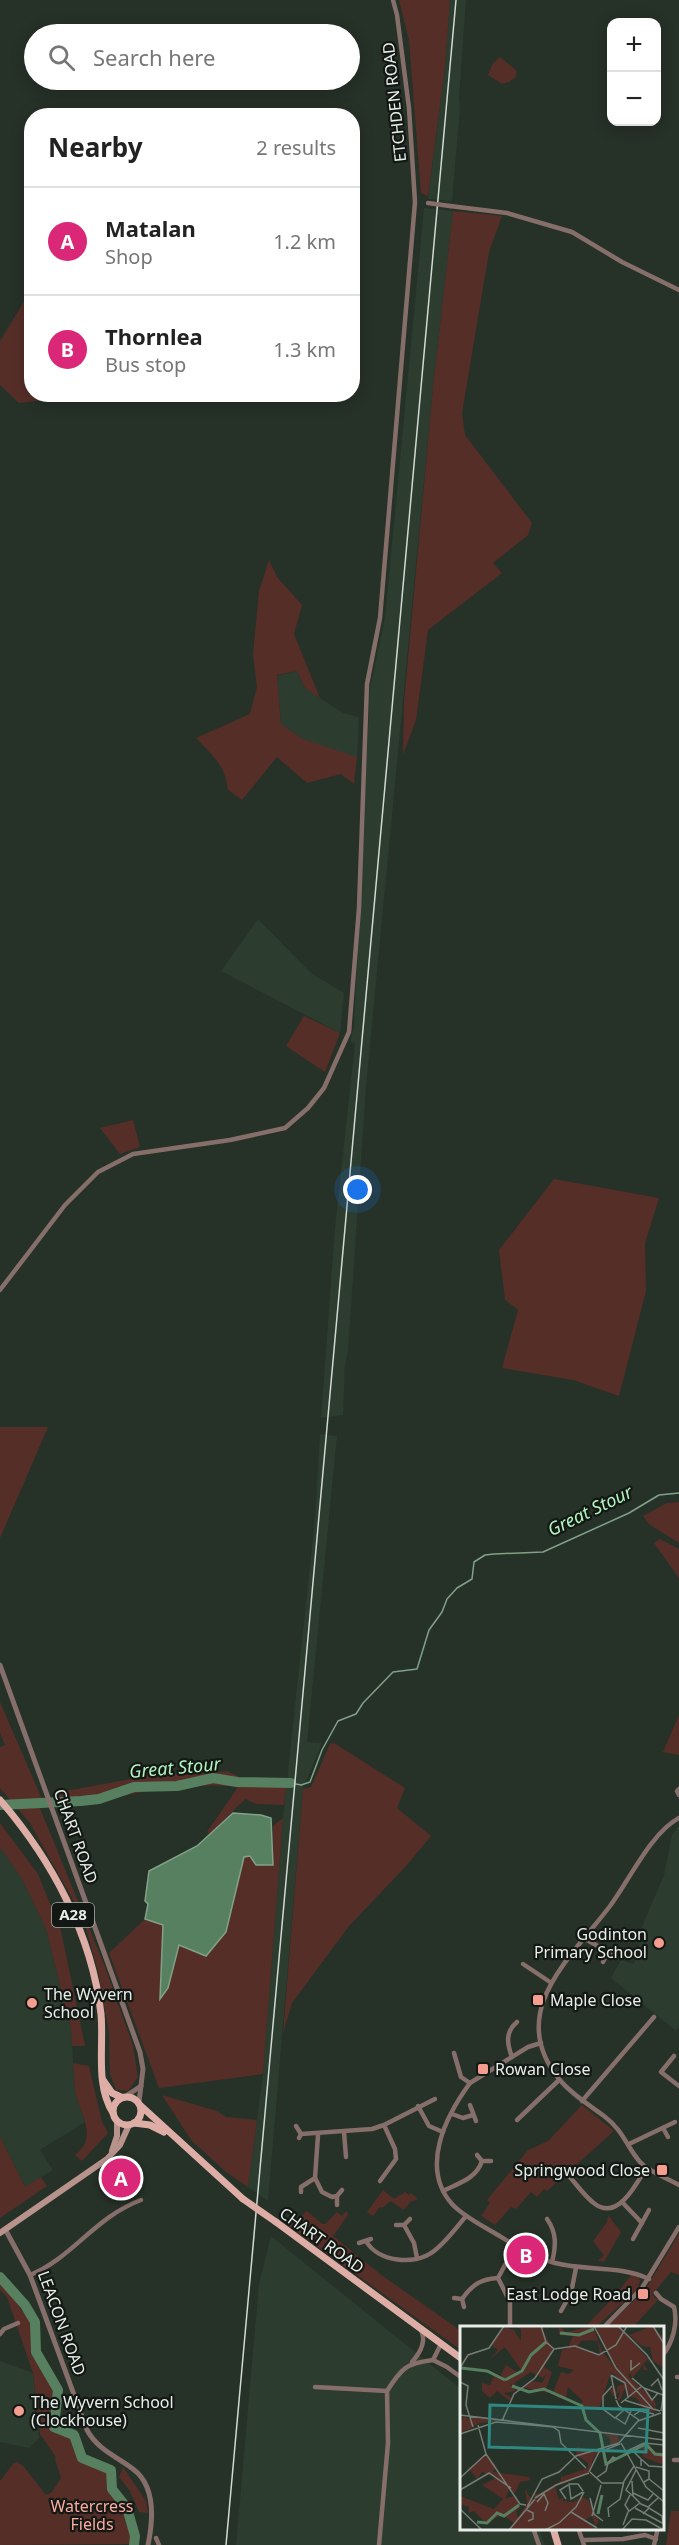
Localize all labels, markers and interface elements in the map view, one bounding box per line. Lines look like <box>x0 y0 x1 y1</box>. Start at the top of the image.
map controls <box>607 18 661 126</box>
button: + <box>607 18 661 72</box>
search box <box>24 24 360 90</box>
icon: search <box>45 41 78 74</box>
street label: ETCHDEN ROAD <box>377 41 411 163</box>
text: Search here <box>93 42 215 72</box>
button: − <box>607 72 661 126</box>
text: Nearby <box>48 129 143 165</box>
text: 2 results <box>256 134 336 161</box>
text: Matalan <box>105 213 196 243</box>
text: A <box>61 228 74 255</box>
text: 1.2 km <box>273 228 336 255</box>
text: Shop <box>105 243 153 270</box>
text: Thornlea <box>105 321 203 351</box>
text: B <box>61 336 74 363</box>
text: 1.3 km <box>273 336 336 363</box>
text: Bus stop <box>105 351 186 378</box>
your location <box>343 1175 372 1204</box>
water label: Great Stour <box>543 1479 637 1541</box>
water label: Great Stour <box>128 1751 222 1783</box>
street label: CHART ROAD <box>49 1786 103 1886</box>
road number: A28 <box>52 1903 94 1927</box>
place label: Godinton Primary School <box>534 1923 647 1963</box>
marker: Godinton Primary School <box>652 1936 666 1950</box>
place label: The Wyvern School <box>44 1983 133 2023</box>
place label: Maple Close <box>550 1989 641 2011</box>
marker: Maple Close <box>531 1993 545 2007</box>
marker: The Wyvern School <box>25 1996 39 2010</box>
place label: Rowan Close <box>495 2058 591 2080</box>
marker: Rowan Close <box>476 2062 490 2076</box>
pin: A <box>102 2156 140 2200</box>
place label: Springwood Close <box>514 2159 650 2181</box>
marker: Springwood Close <box>655 2163 669 2177</box>
street label: CHART ROAD <box>275 2202 369 2278</box>
pin: B <box>506 2232 546 2278</box>
street label: LEACON ROAD <box>33 2268 91 2378</box>
place label: East Lodge Road <box>506 2283 631 2305</box>
marker: East Lodge Road <box>636 2287 650 2301</box>
inset map <box>460 2326 664 2530</box>
place label: The Wyvern School (Clockhouse) <box>31 2391 174 2431</box>
marker: The Wyvern School (Clockhouse) <box>12 2404 26 2418</box>
park label: Watercress Fields <box>51 2495 133 2535</box>

